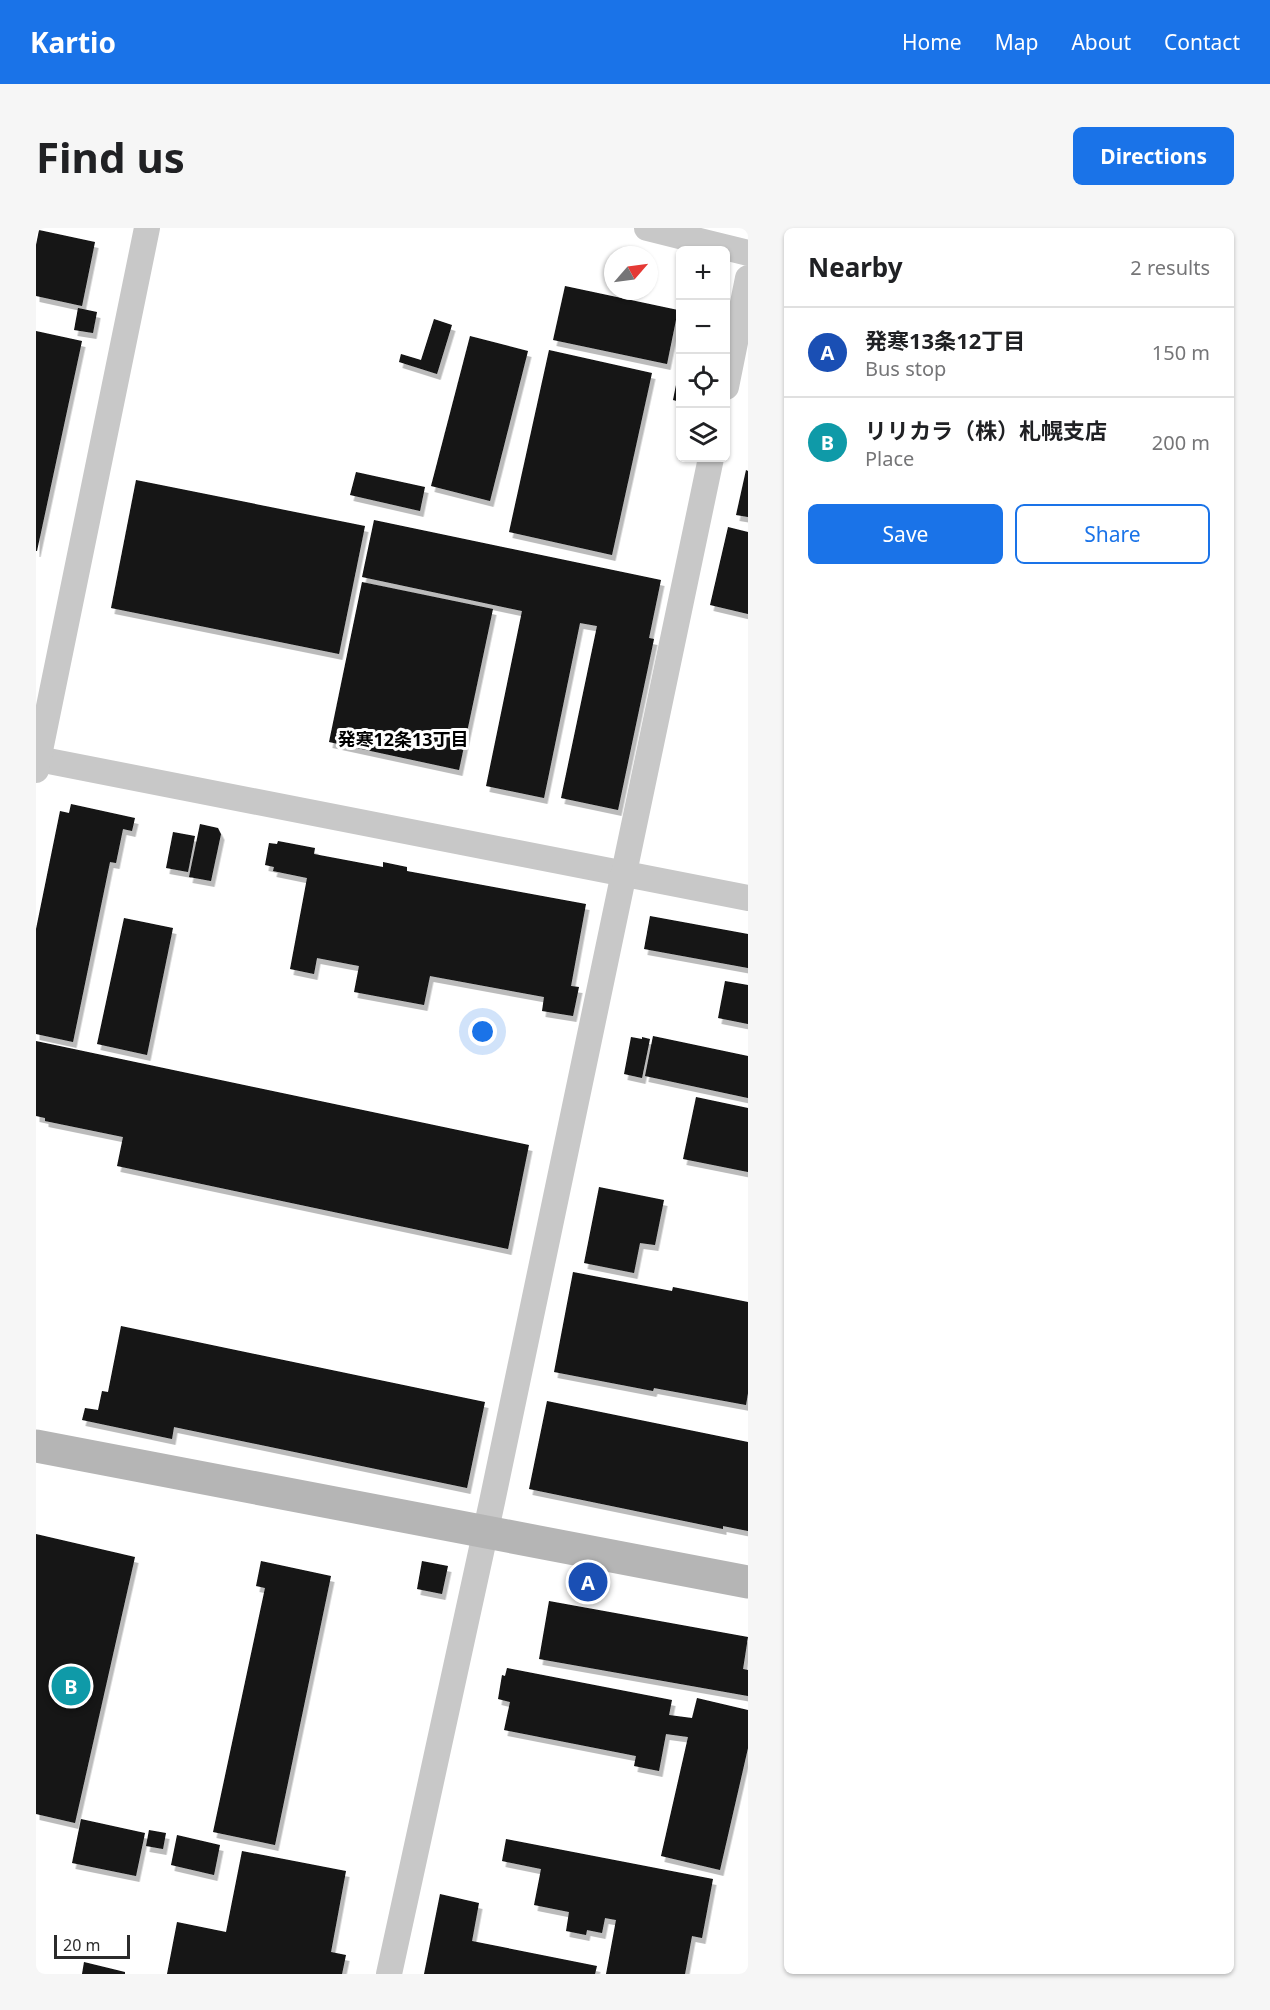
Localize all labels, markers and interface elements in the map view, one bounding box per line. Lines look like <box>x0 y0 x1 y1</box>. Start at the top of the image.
text: Kartio <box>30 23 116 61</box>
text: Home <box>902 28 962 56</box>
text: Map <box>995 28 1038 56</box>
text: About <box>1071 28 1131 56</box>
text: Contact <box>1164 28 1240 56</box>
button: Directions <box>1073 127 1234 185</box>
text: Find us <box>36 128 185 185</box>
north arrow <box>604 246 658 300</box>
map controls <box>676 246 730 462</box>
button: + <box>676 246 730 300</box>
text: Nearby <box>808 249 903 285</box>
text: 2 results <box>1130 254 1210 281</box>
button: − <box>676 300 730 354</box>
text: 発寒13条12丁目 <box>865 325 1025 355</box>
text: A <box>821 339 834 366</box>
text: 150 m <box>1152 339 1210 366</box>
button: locate <box>676 354 730 408</box>
text: Bus stop <box>865 355 946 382</box>
button: layers <box>676 408 730 462</box>
text: リリカラ（株）札幌支店 <box>865 415 1107 445</box>
text: B <box>821 429 834 456</box>
text: 200 m <box>1152 429 1210 456</box>
text: Place <box>865 445 914 472</box>
button: Save <box>808 504 1003 564</box>
button: Share <box>1015 504 1210 564</box>
district label: 発寒12条13丁目 <box>337 727 469 751</box>
your location <box>468 1017 497 1046</box>
pin: A <box>568 1560 608 1604</box>
pin: B <box>51 1664 90 1708</box>
scale bar <box>54 1932 130 1960</box>
text: 20 m <box>63 1934 100 1956</box>

